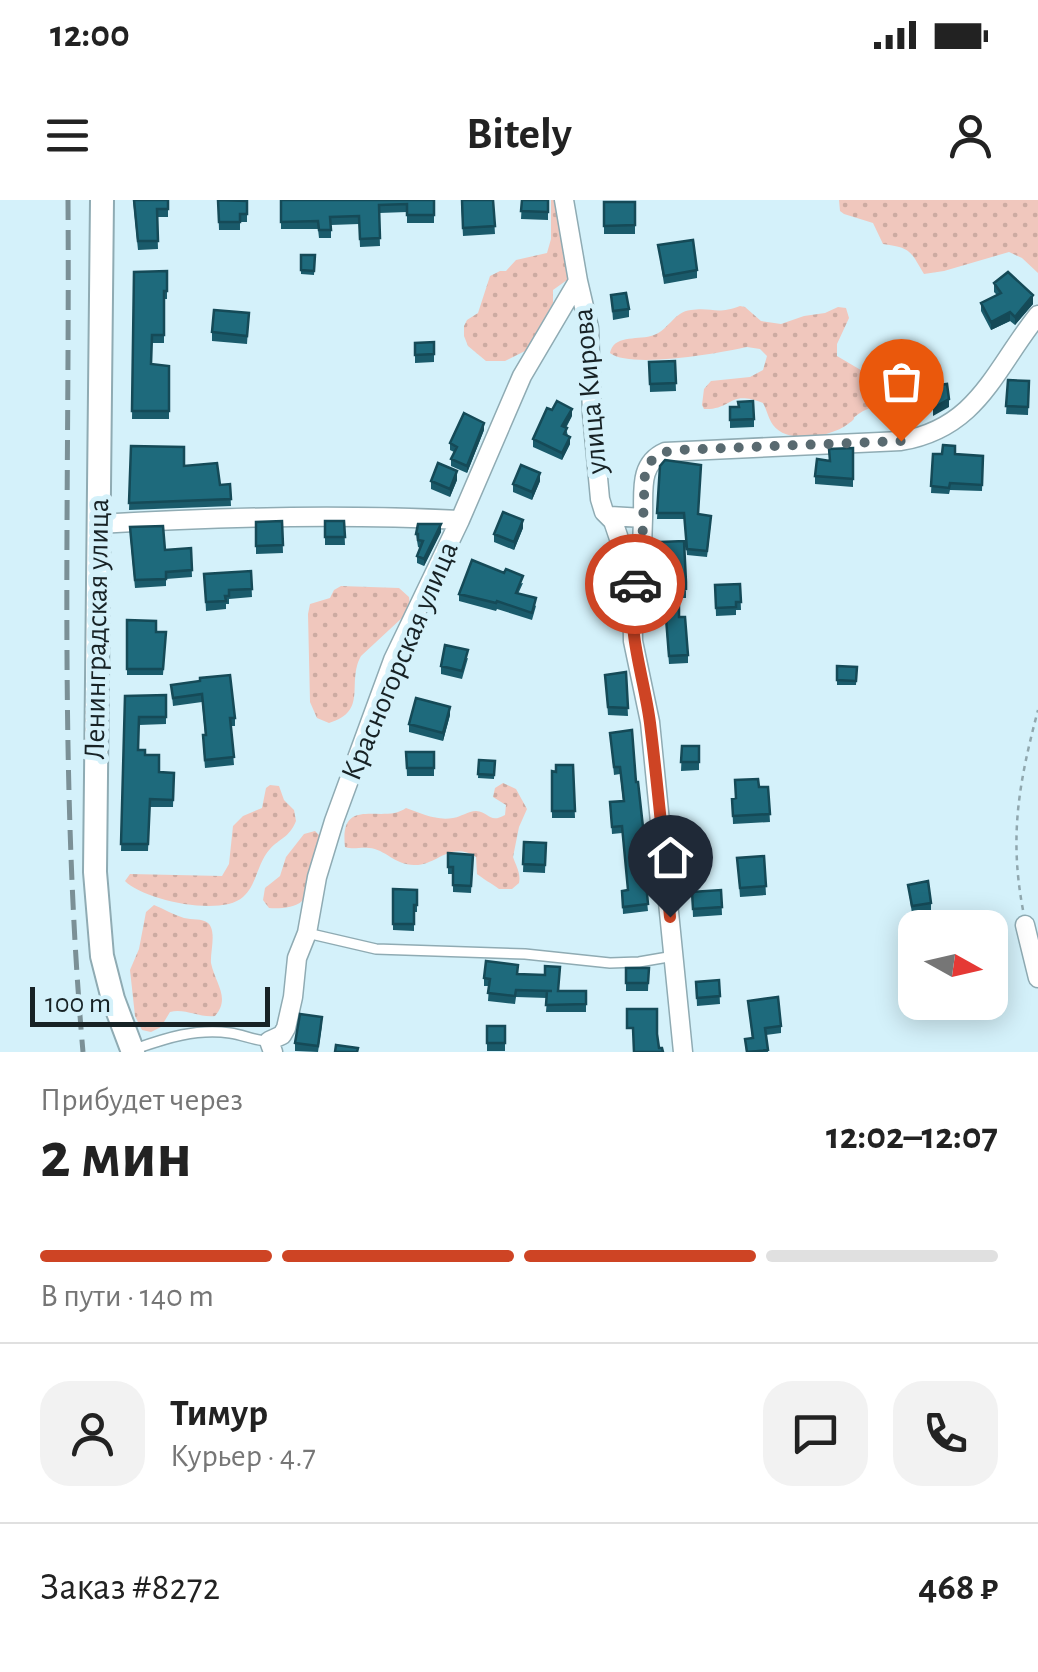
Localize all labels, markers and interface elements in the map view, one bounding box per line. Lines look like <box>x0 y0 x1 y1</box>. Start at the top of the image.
text: 12:00 <box>50 16 130 54</box>
icon: menu <box>40 108 95 163</box>
icon: person <box>943 108 998 163</box>
text: Bitely <box>466 112 572 157</box>
street label: улица Кирова <box>568 307 612 476</box>
pin <box>859 339 944 442</box>
icon: bag <box>874 354 929 409</box>
street label: Ленинградская улица <box>80 498 114 760</box>
courier <box>585 534 685 634</box>
street label: Красногорская улица <box>336 537 464 785</box>
icon: car <box>608 557 663 612</box>
pin <box>628 815 713 918</box>
icon: home <box>643 830 698 885</box>
north arrow <box>898 910 1008 1020</box>
map controls <box>898 910 1008 1020</box>
scale bar <box>30 982 270 1026</box>
text: 100 m <box>45 990 111 1018</box>
text: Прибудет через <box>40 1084 243 1116</box>
text: 12:02–12:07 <box>826 1118 998 1156</box>
text: 2 мин <box>40 1124 192 1189</box>
text: В пути · 140 m <box>40 1280 214 1312</box>
button: person <box>40 1381 145 1486</box>
button: chat <box>763 1381 868 1486</box>
button: phone <box>893 1381 998 1486</box>
text: Тимур <box>170 1395 268 1433</box>
text: Курьер · 4.7 <box>170 1440 316 1472</box>
text: Заказ #8272 <box>40 1569 220 1607</box>
text: 468 ₽ <box>918 1569 998 1607</box>

